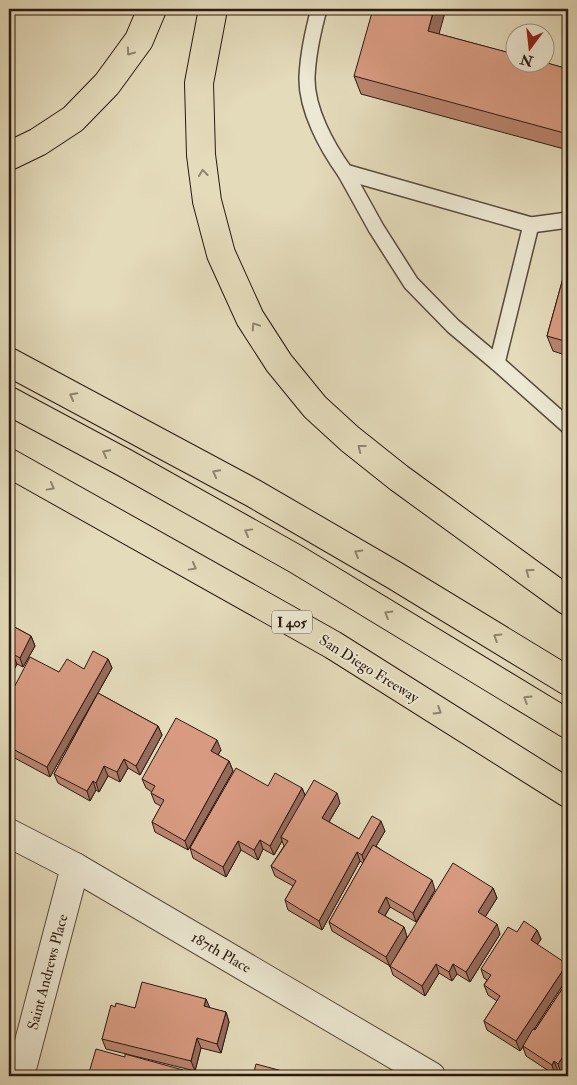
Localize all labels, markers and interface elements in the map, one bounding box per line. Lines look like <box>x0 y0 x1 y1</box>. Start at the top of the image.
north arrow <box>504 22 554 72</box>
one-way arrow <box>127 46 136 56</box>
text: N <box>518 50 536 70</box>
one-way arrow <box>198 169 209 177</box>
one-way arrow <box>252 322 261 332</box>
one-way arrow <box>70 392 79 402</box>
one-way arrow <box>358 445 367 453</box>
one-way arrow <box>102 449 111 459</box>
one-way arrow <box>213 469 222 479</box>
one-way arrow <box>46 481 55 491</box>
one-way arrow <box>244 529 253 539</box>
one-way arrow <box>354 550 363 560</box>
one-way arrow <box>188 560 197 570</box>
one-way arrow <box>526 570 535 578</box>
road number: I 405 <box>272 610 312 634</box>
one-way arrow <box>384 611 393 621</box>
street label: San Diego Freeway <box>315 631 423 708</box>
one-way arrow <box>494 633 503 643</box>
one-way arrow <box>523 695 532 705</box>
one-way arrow <box>433 705 442 715</box>
street label: Saint Andrews Place <box>23 912 73 1032</box>
street label: 187th Place <box>188 928 254 978</box>

